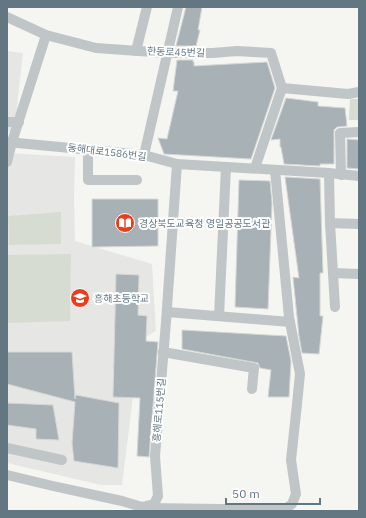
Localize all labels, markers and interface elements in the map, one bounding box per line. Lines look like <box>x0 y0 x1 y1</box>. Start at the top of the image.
street label: 한동로45번길 <box>147 44 205 60</box>
street label: 동해대로1586번길 <box>67 141 147 163</box>
library icon: 경상북도교육청 영일공공도서관 <box>114 212 136 234</box>
place label: 경상북도교육청 영일공공도서관 <box>139 217 271 230</box>
school or university icon: 흥해초등학교 <box>69 287 91 309</box>
place label: 흥해초등학교 <box>94 292 149 305</box>
street label: 흥해로115번길 <box>150 378 168 442</box>
scale bar <box>226 480 320 506</box>
text: 50 m <box>232 486 260 501</box>

